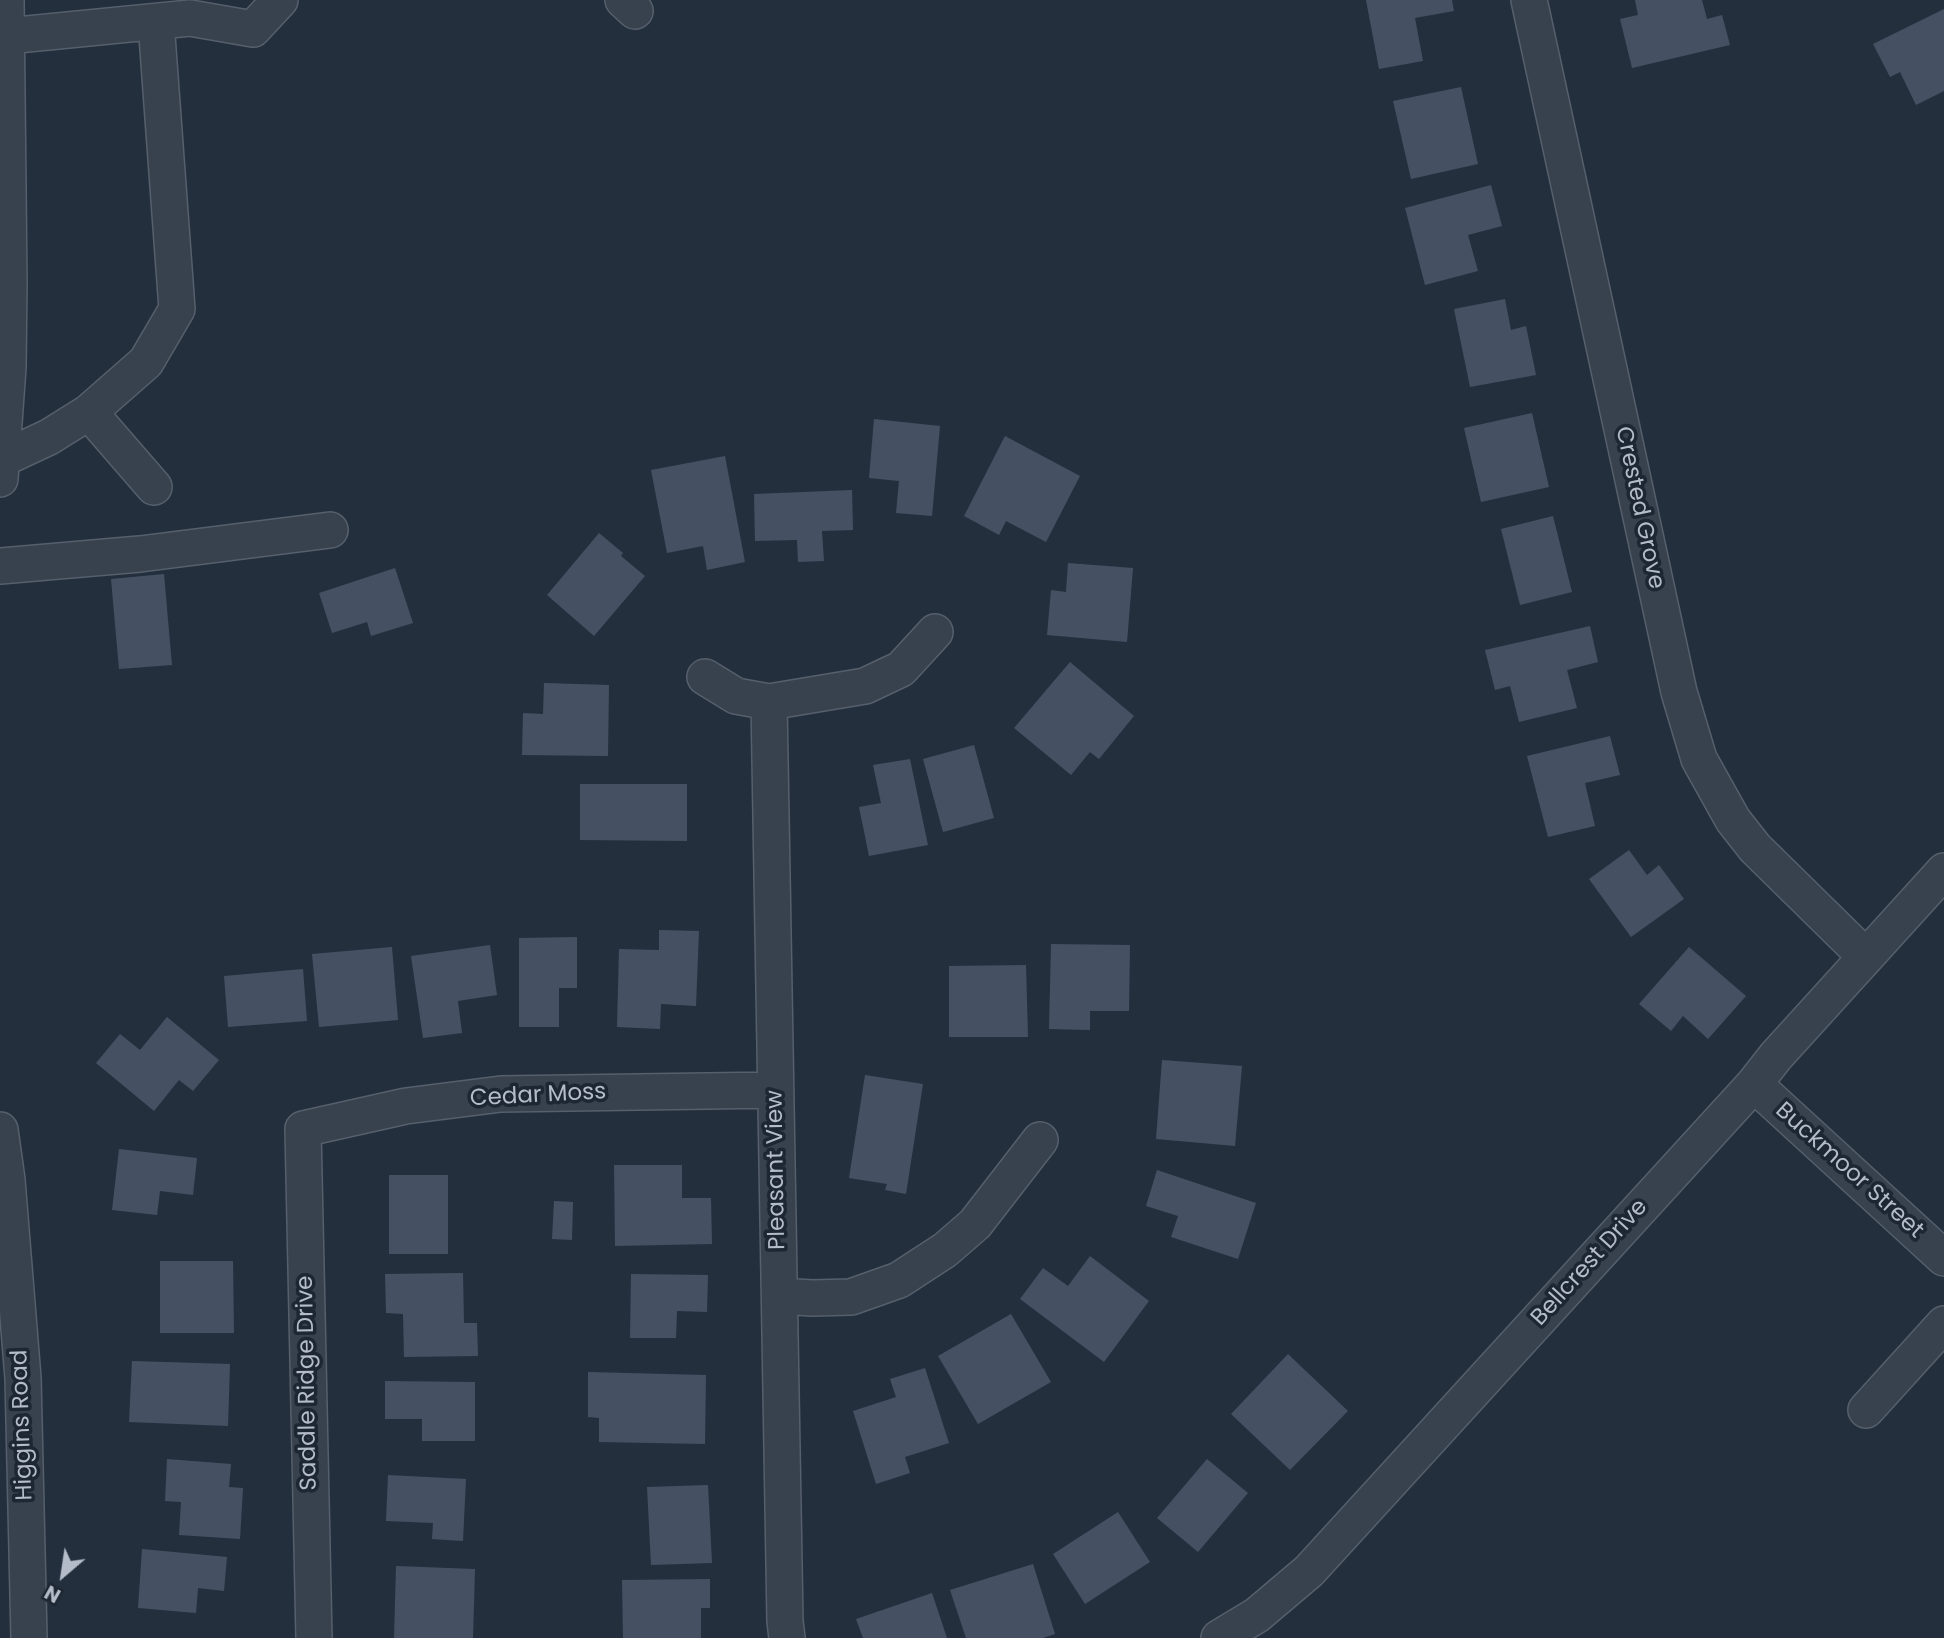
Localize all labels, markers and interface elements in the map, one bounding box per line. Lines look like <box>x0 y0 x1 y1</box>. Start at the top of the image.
street label: Crested Grove <box>1608 424 1670 592</box>
street label: Cedar Moss <box>469 1079 607 1113</box>
street label: Pleasant View <box>762 1090 792 1250</box>
street label: Buckmoor Street <box>1769 1097 1929 1245</box>
street label: Bellcrest Drive <box>1526 1194 1654 1332</box>
street label: Saddle Ridge Drive <box>292 1275 324 1491</box>
street label: Higgins Road <box>7 1349 39 1501</box>
north arrow <box>28 1540 98 1610</box>
text: N <box>40 1579 65 1609</box>

